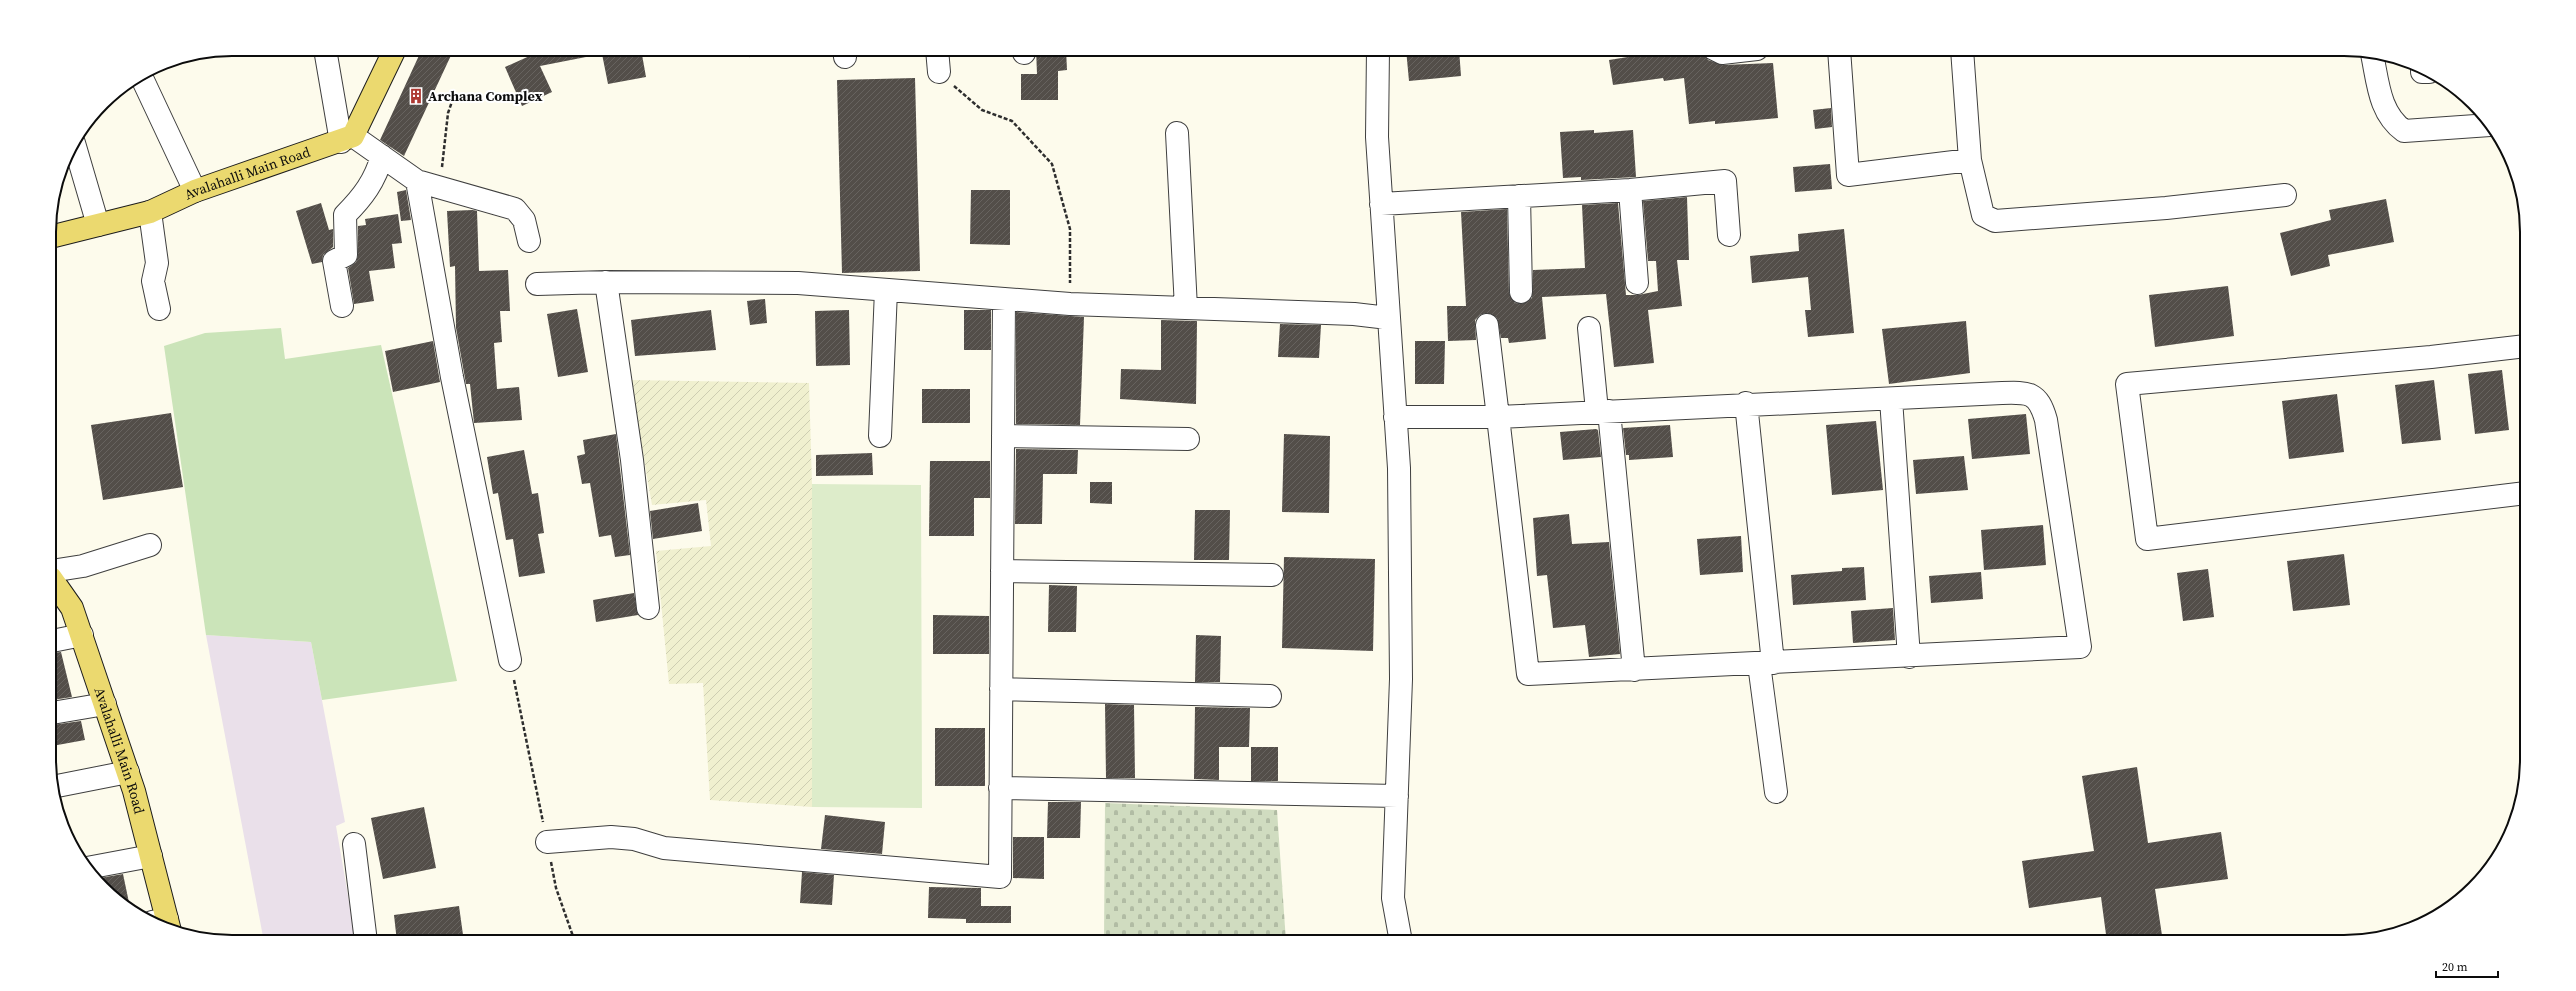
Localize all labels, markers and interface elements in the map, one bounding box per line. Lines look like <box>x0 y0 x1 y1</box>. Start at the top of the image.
place label: Archana Complex <box>428 86 543 106</box>
building icon: Archana Complex <box>407 87 425 105</box>
street label: Avalahalli Main Road <box>181 142 313 205</box>
street label: Avalahalli Main Road <box>90 685 149 816</box>
scale bar <box>2436 953 2498 979</box>
text: 20 m <box>2442 959 2468 975</box>

